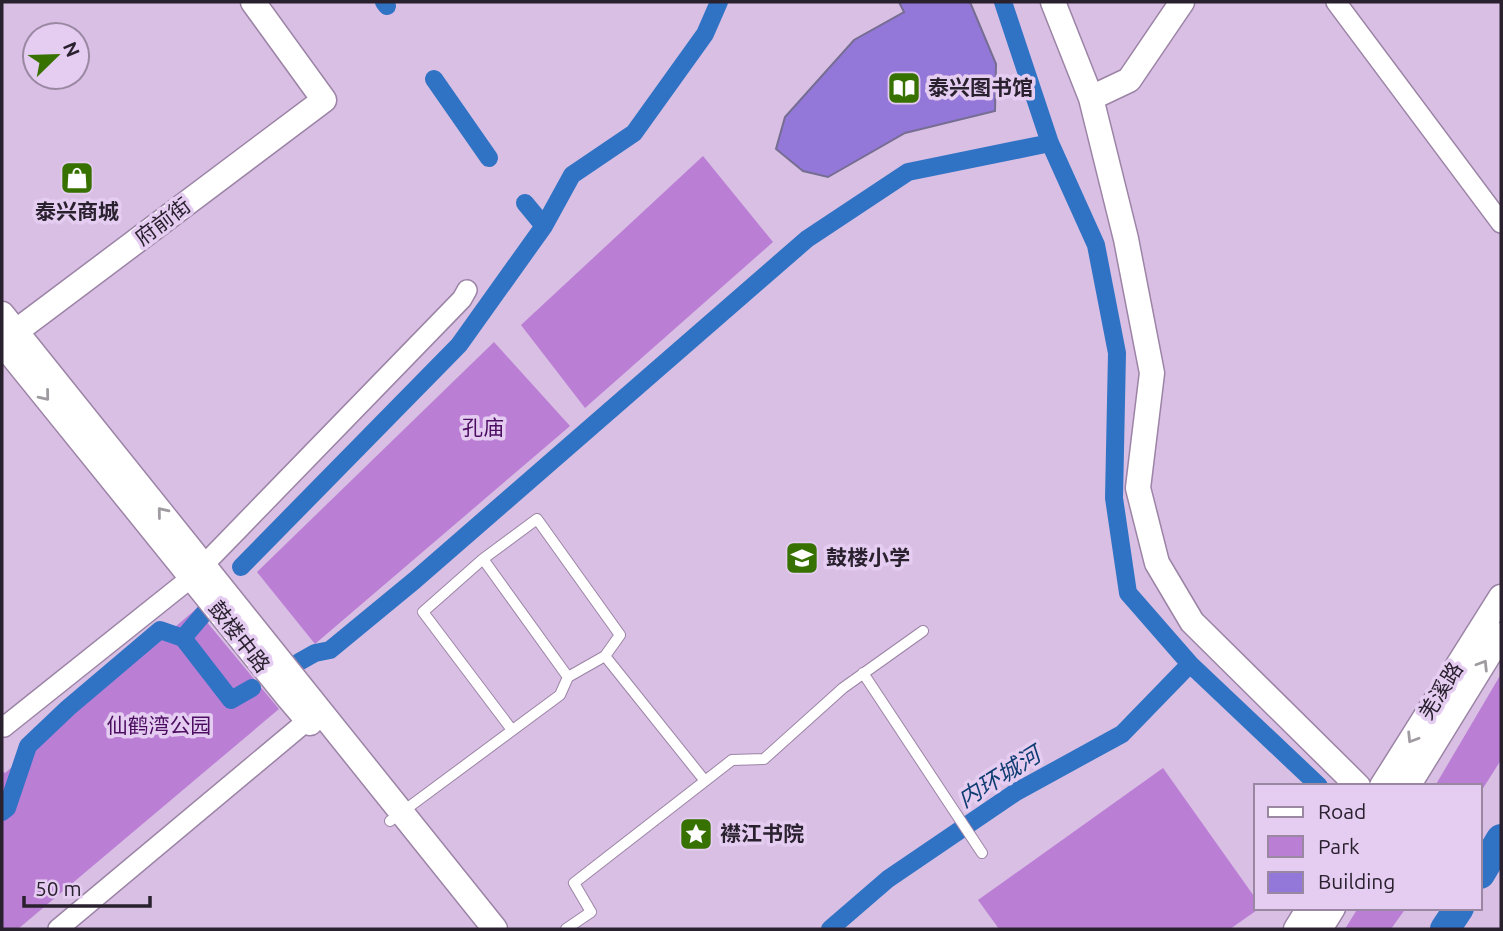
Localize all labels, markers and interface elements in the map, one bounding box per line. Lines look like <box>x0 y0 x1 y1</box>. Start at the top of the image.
north arrow <box>21 21 91 91</box>
text: N <box>59 39 85 60</box>
library icon: 泰兴图书馆 <box>885 69 923 107</box>
place label: 泰兴图书馆 <box>928 75 1033 99</box>
shop icon: 泰兴商城 <box>58 159 96 197</box>
street label: 府前街 <box>130 193 195 250</box>
place label: 泰兴商城 <box>35 199 119 223</box>
one-way arrow <box>37 388 49 401</box>
park label: 孔庙 <box>462 415 504 439</box>
one-way arrow <box>158 508 170 521</box>
school or university icon: 鼓楼小学 <box>783 539 821 577</box>
place label: 鼓楼小学 <box>826 545 910 569</box>
street label: 鼓楼中路 <box>204 596 275 677</box>
street label: 羌溪路 <box>1413 657 1467 724</box>
one-way arrow <box>1474 660 1487 673</box>
park label: 仙鹤湾公园 <box>107 713 212 737</box>
one-way arrow <box>1408 730 1421 743</box>
water label: 内环城河 <box>953 739 1048 812</box>
legend <box>1254 784 1482 910</box>
text: Road <box>1318 799 1366 823</box>
place icon: 襟江书院 <box>677 815 715 853</box>
place label: 襟江书院 <box>720 821 804 845</box>
text: Park <box>1318 834 1360 858</box>
scale bar <box>24 864 150 908</box>
text: Building <box>1318 869 1395 893</box>
text: 50 m <box>35 876 82 900</box>

